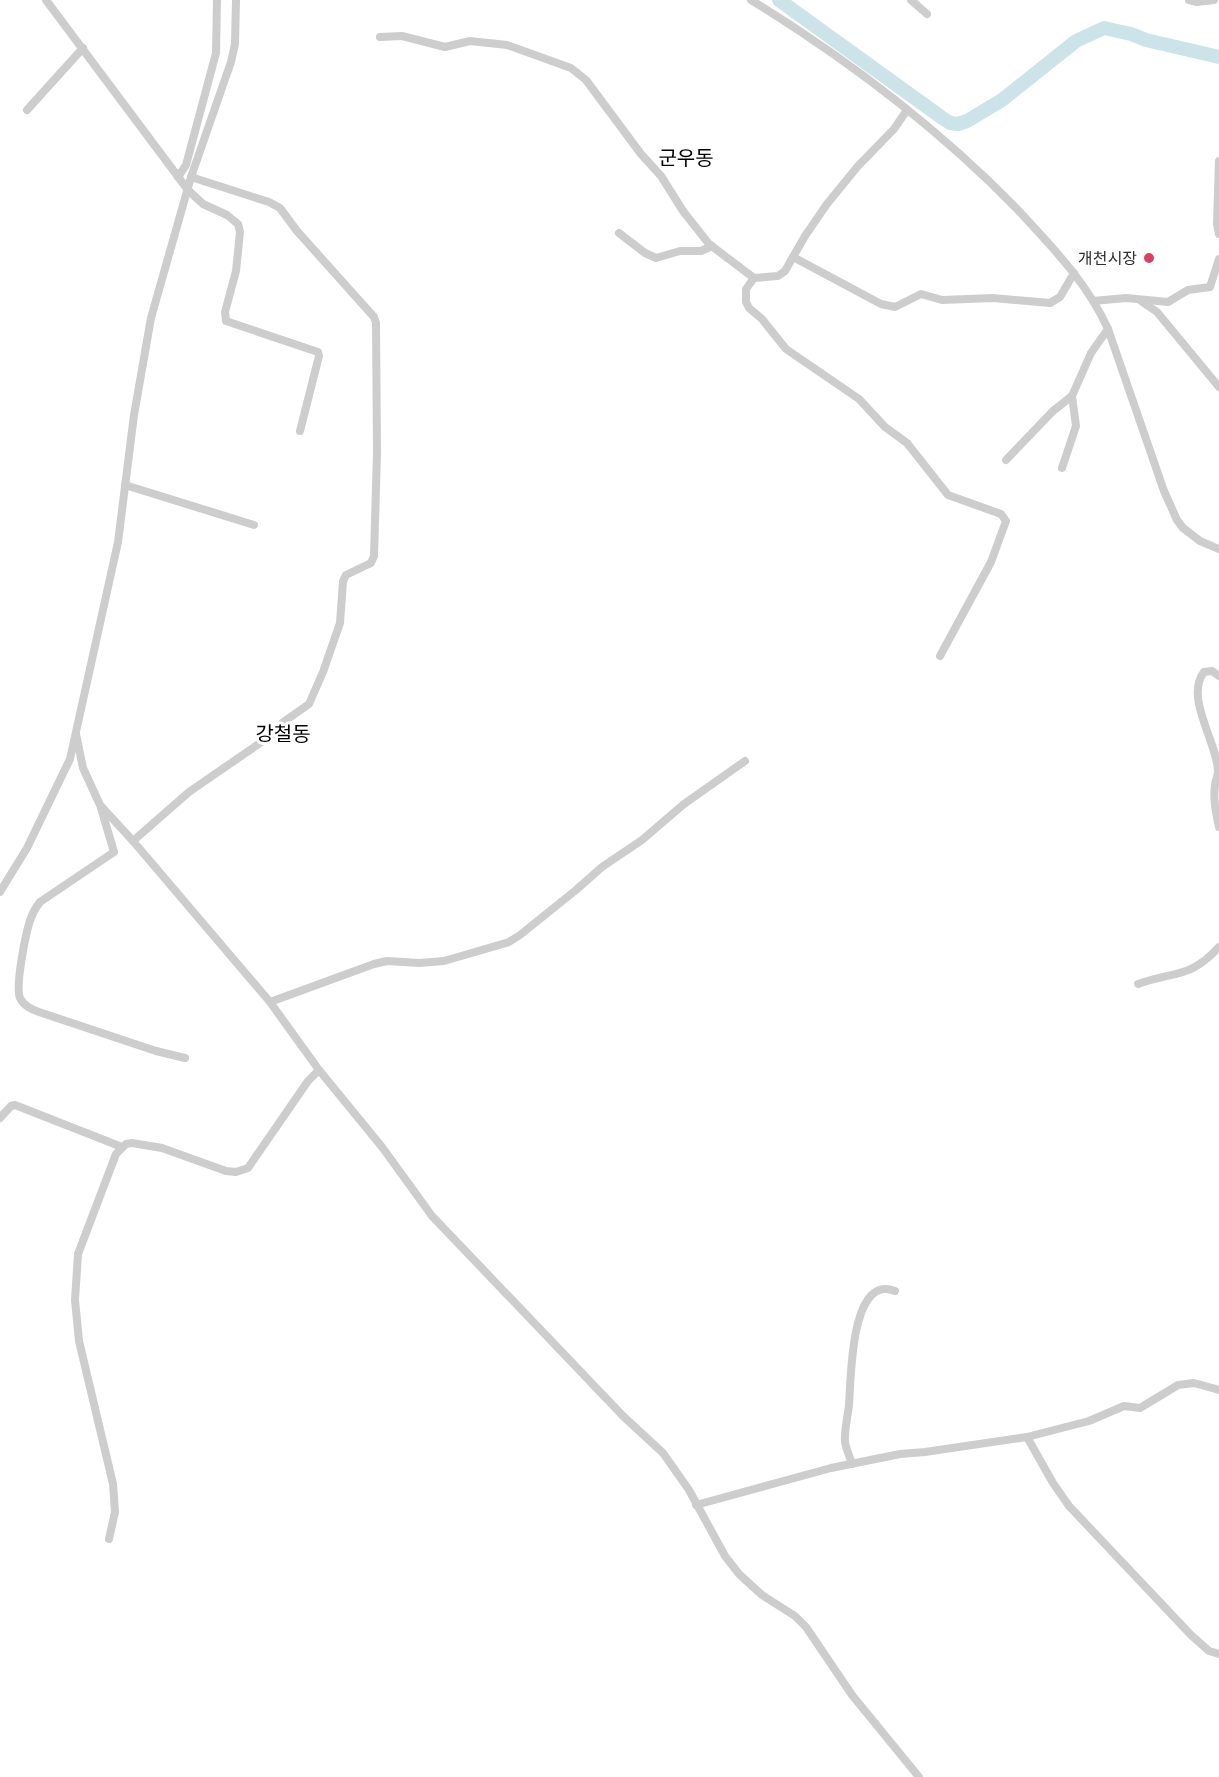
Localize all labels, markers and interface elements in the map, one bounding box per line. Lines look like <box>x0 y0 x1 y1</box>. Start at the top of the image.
district label: 군우동 <box>658 146 714 170</box>
place label: 개천시장 <box>1078 249 1137 268</box>
marker: 개천시장 <box>1142 251 1156 265</box>
district label: 강철동 <box>255 722 311 746</box>

